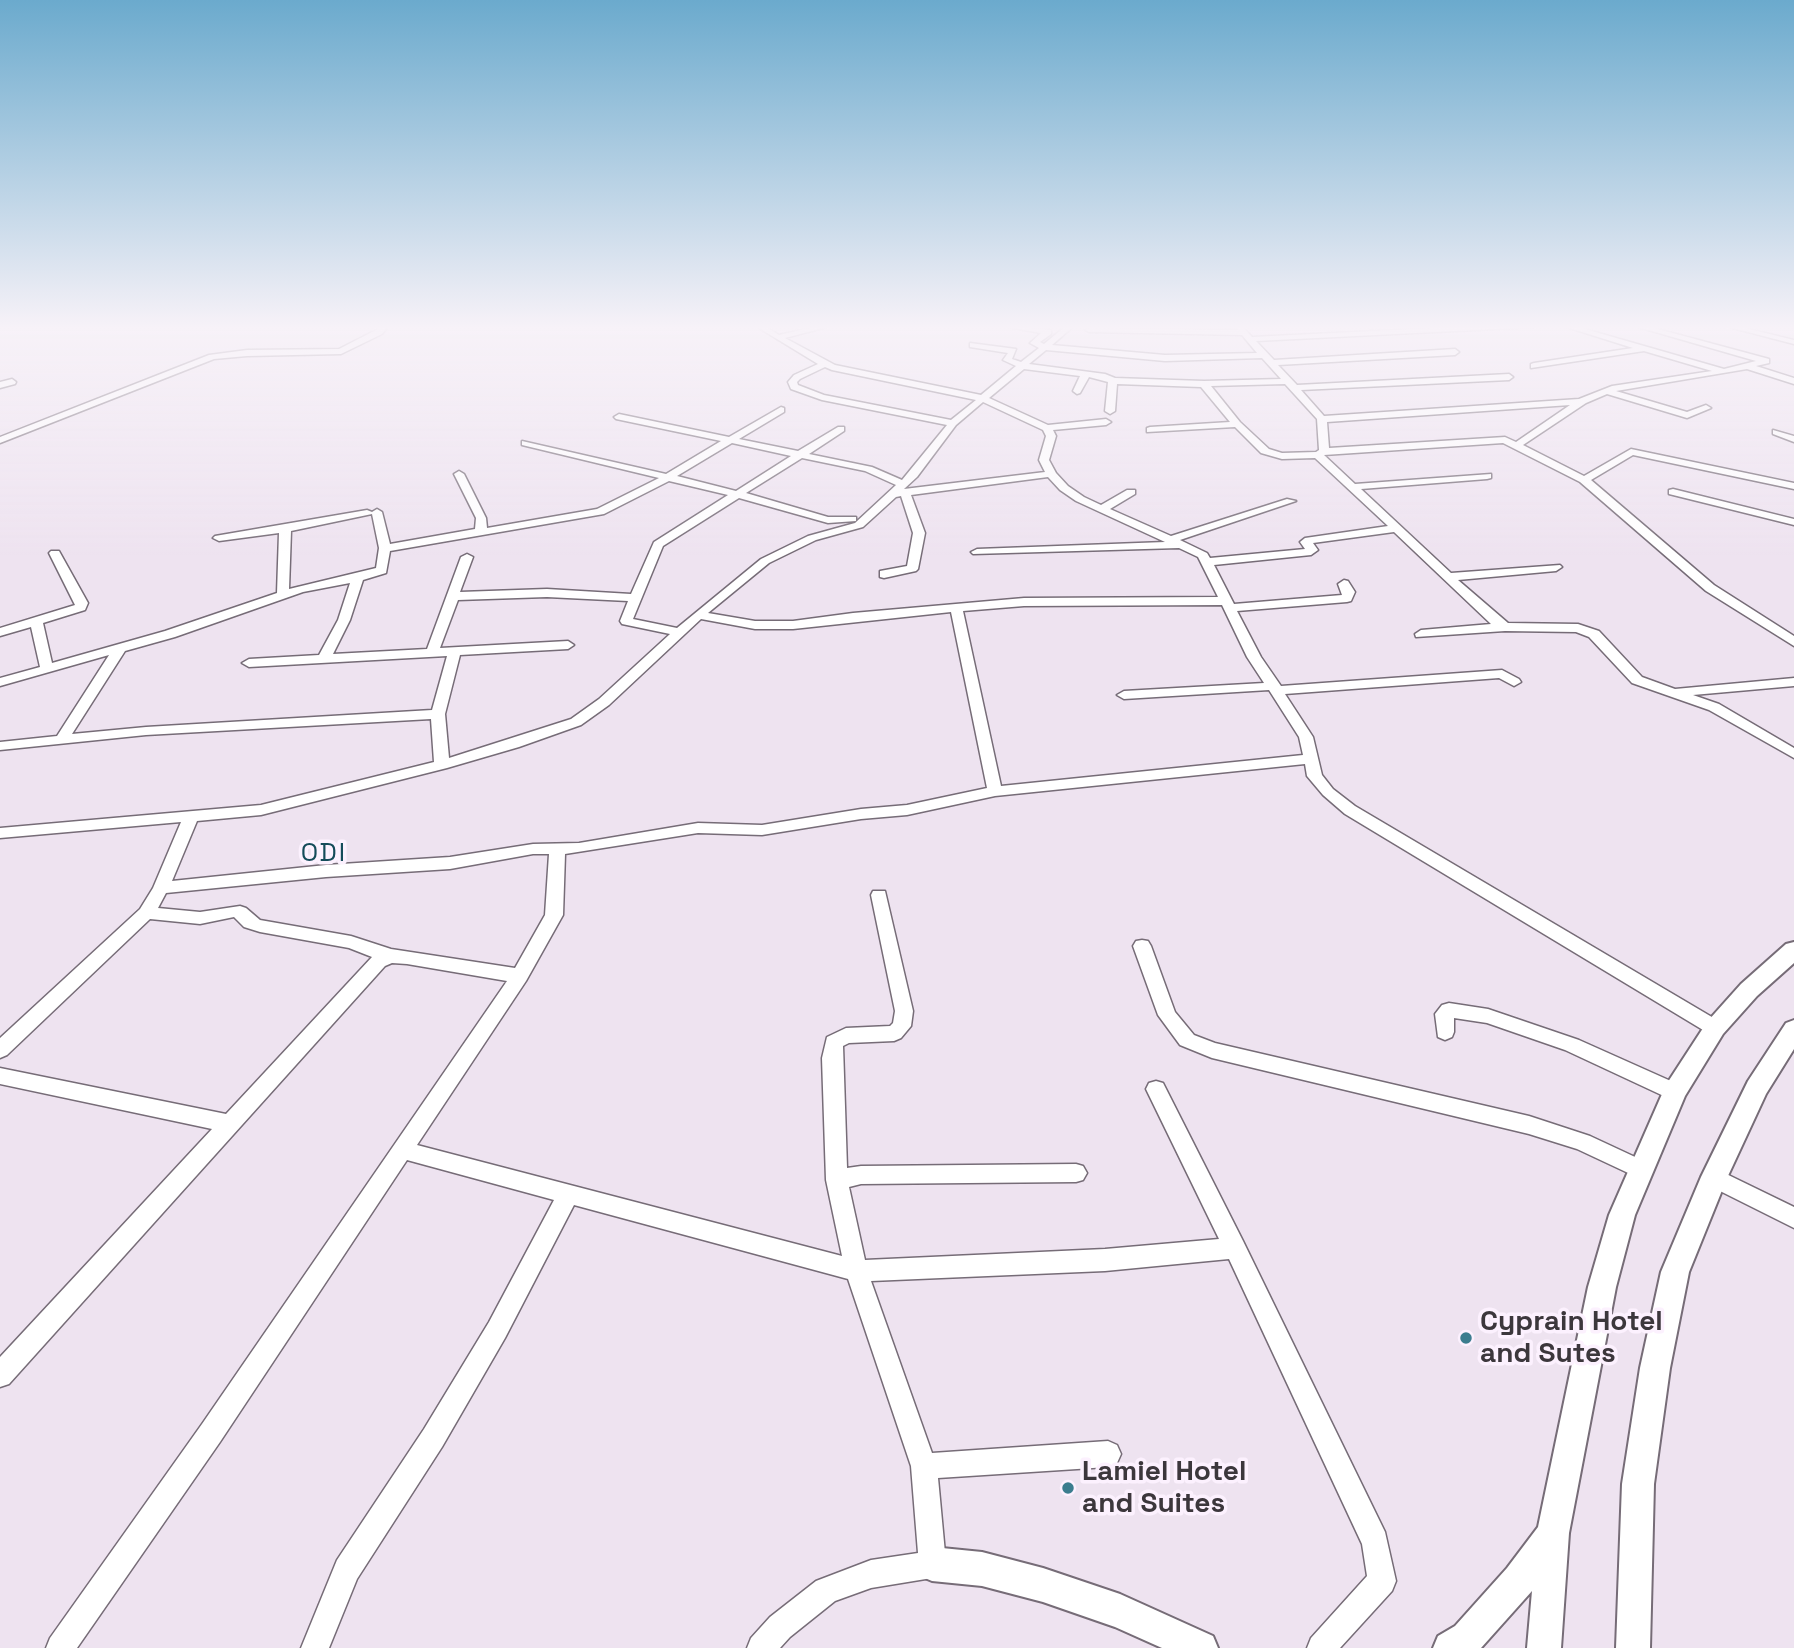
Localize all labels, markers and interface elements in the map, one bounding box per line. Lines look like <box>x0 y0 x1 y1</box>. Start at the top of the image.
district label: ODI <box>301 838 347 870</box>
place label: Cyprain Hotel and Sutes <box>1480 1305 1663 1371</box>
marker: Cyprain Hotel and Sutes <box>1458 1330 1474 1346</box>
place label: Lamiel Hotel and Suites <box>1082 1455 1246 1521</box>
marker: Lamiel Hotel and Suites <box>1060 1480 1076 1496</box>

